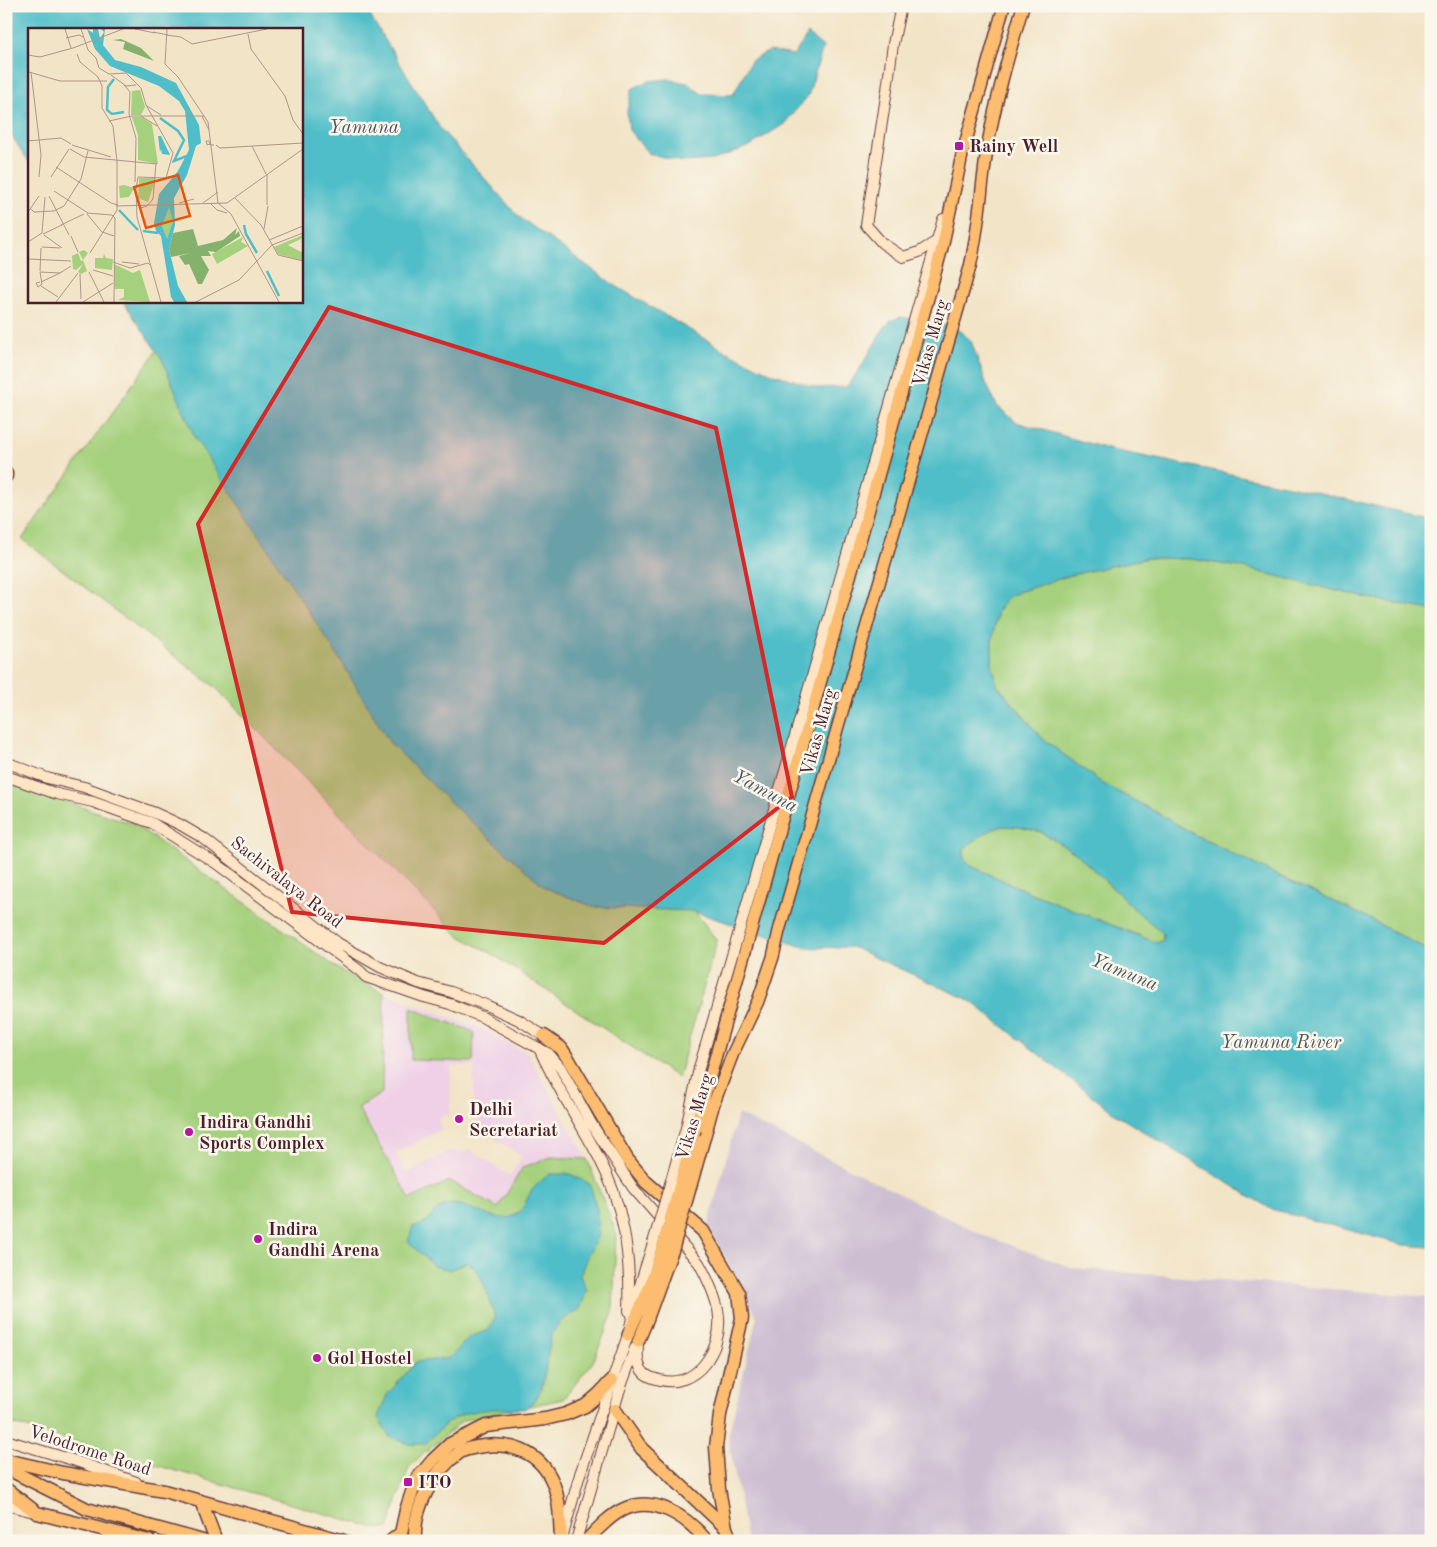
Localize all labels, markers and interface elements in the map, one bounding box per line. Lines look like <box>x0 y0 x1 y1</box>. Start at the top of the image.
inset map <box>28 28 302 302</box>
water label: Yamuna <box>329 119 399 138</box>
place label: Rainy Well <box>969 138 1059 156</box>
marker: Rainy Well <box>953 140 965 152</box>
street label: Vikas Marg <box>910 297 952 389</box>
street label: Vikas Marg <box>798 686 840 778</box>
water label: Yamuna <box>730 767 800 817</box>
street label: Sachivalaya Road <box>227 834 346 932</box>
water label: Yamuna <box>1088 951 1160 995</box>
water label: Yamuna River <box>1221 1034 1342 1053</box>
street label: Vikas Marg <box>673 1071 717 1163</box>
place label: Delhi Secretariat <box>469 1101 558 1140</box>
marker: Delhi Secretariat <box>453 1113 465 1125</box>
place label: Indira Gandhi Sports Complex <box>199 1114 325 1153</box>
marker: Indira Gandhi Sports Complex <box>183 1126 195 1138</box>
place label: Indira Gandhi Arena <box>268 1221 379 1260</box>
marker: Indira Gandhi Arena <box>252 1233 264 1245</box>
place label: Gol Hostel <box>327 1350 412 1368</box>
marker: Gol Hostel <box>311 1352 323 1364</box>
street label: Velodrome Road <box>26 1423 153 1479</box>
place label: ITO <box>418 1474 452 1492</box>
marker: ITO <box>402 1476 414 1488</box>

